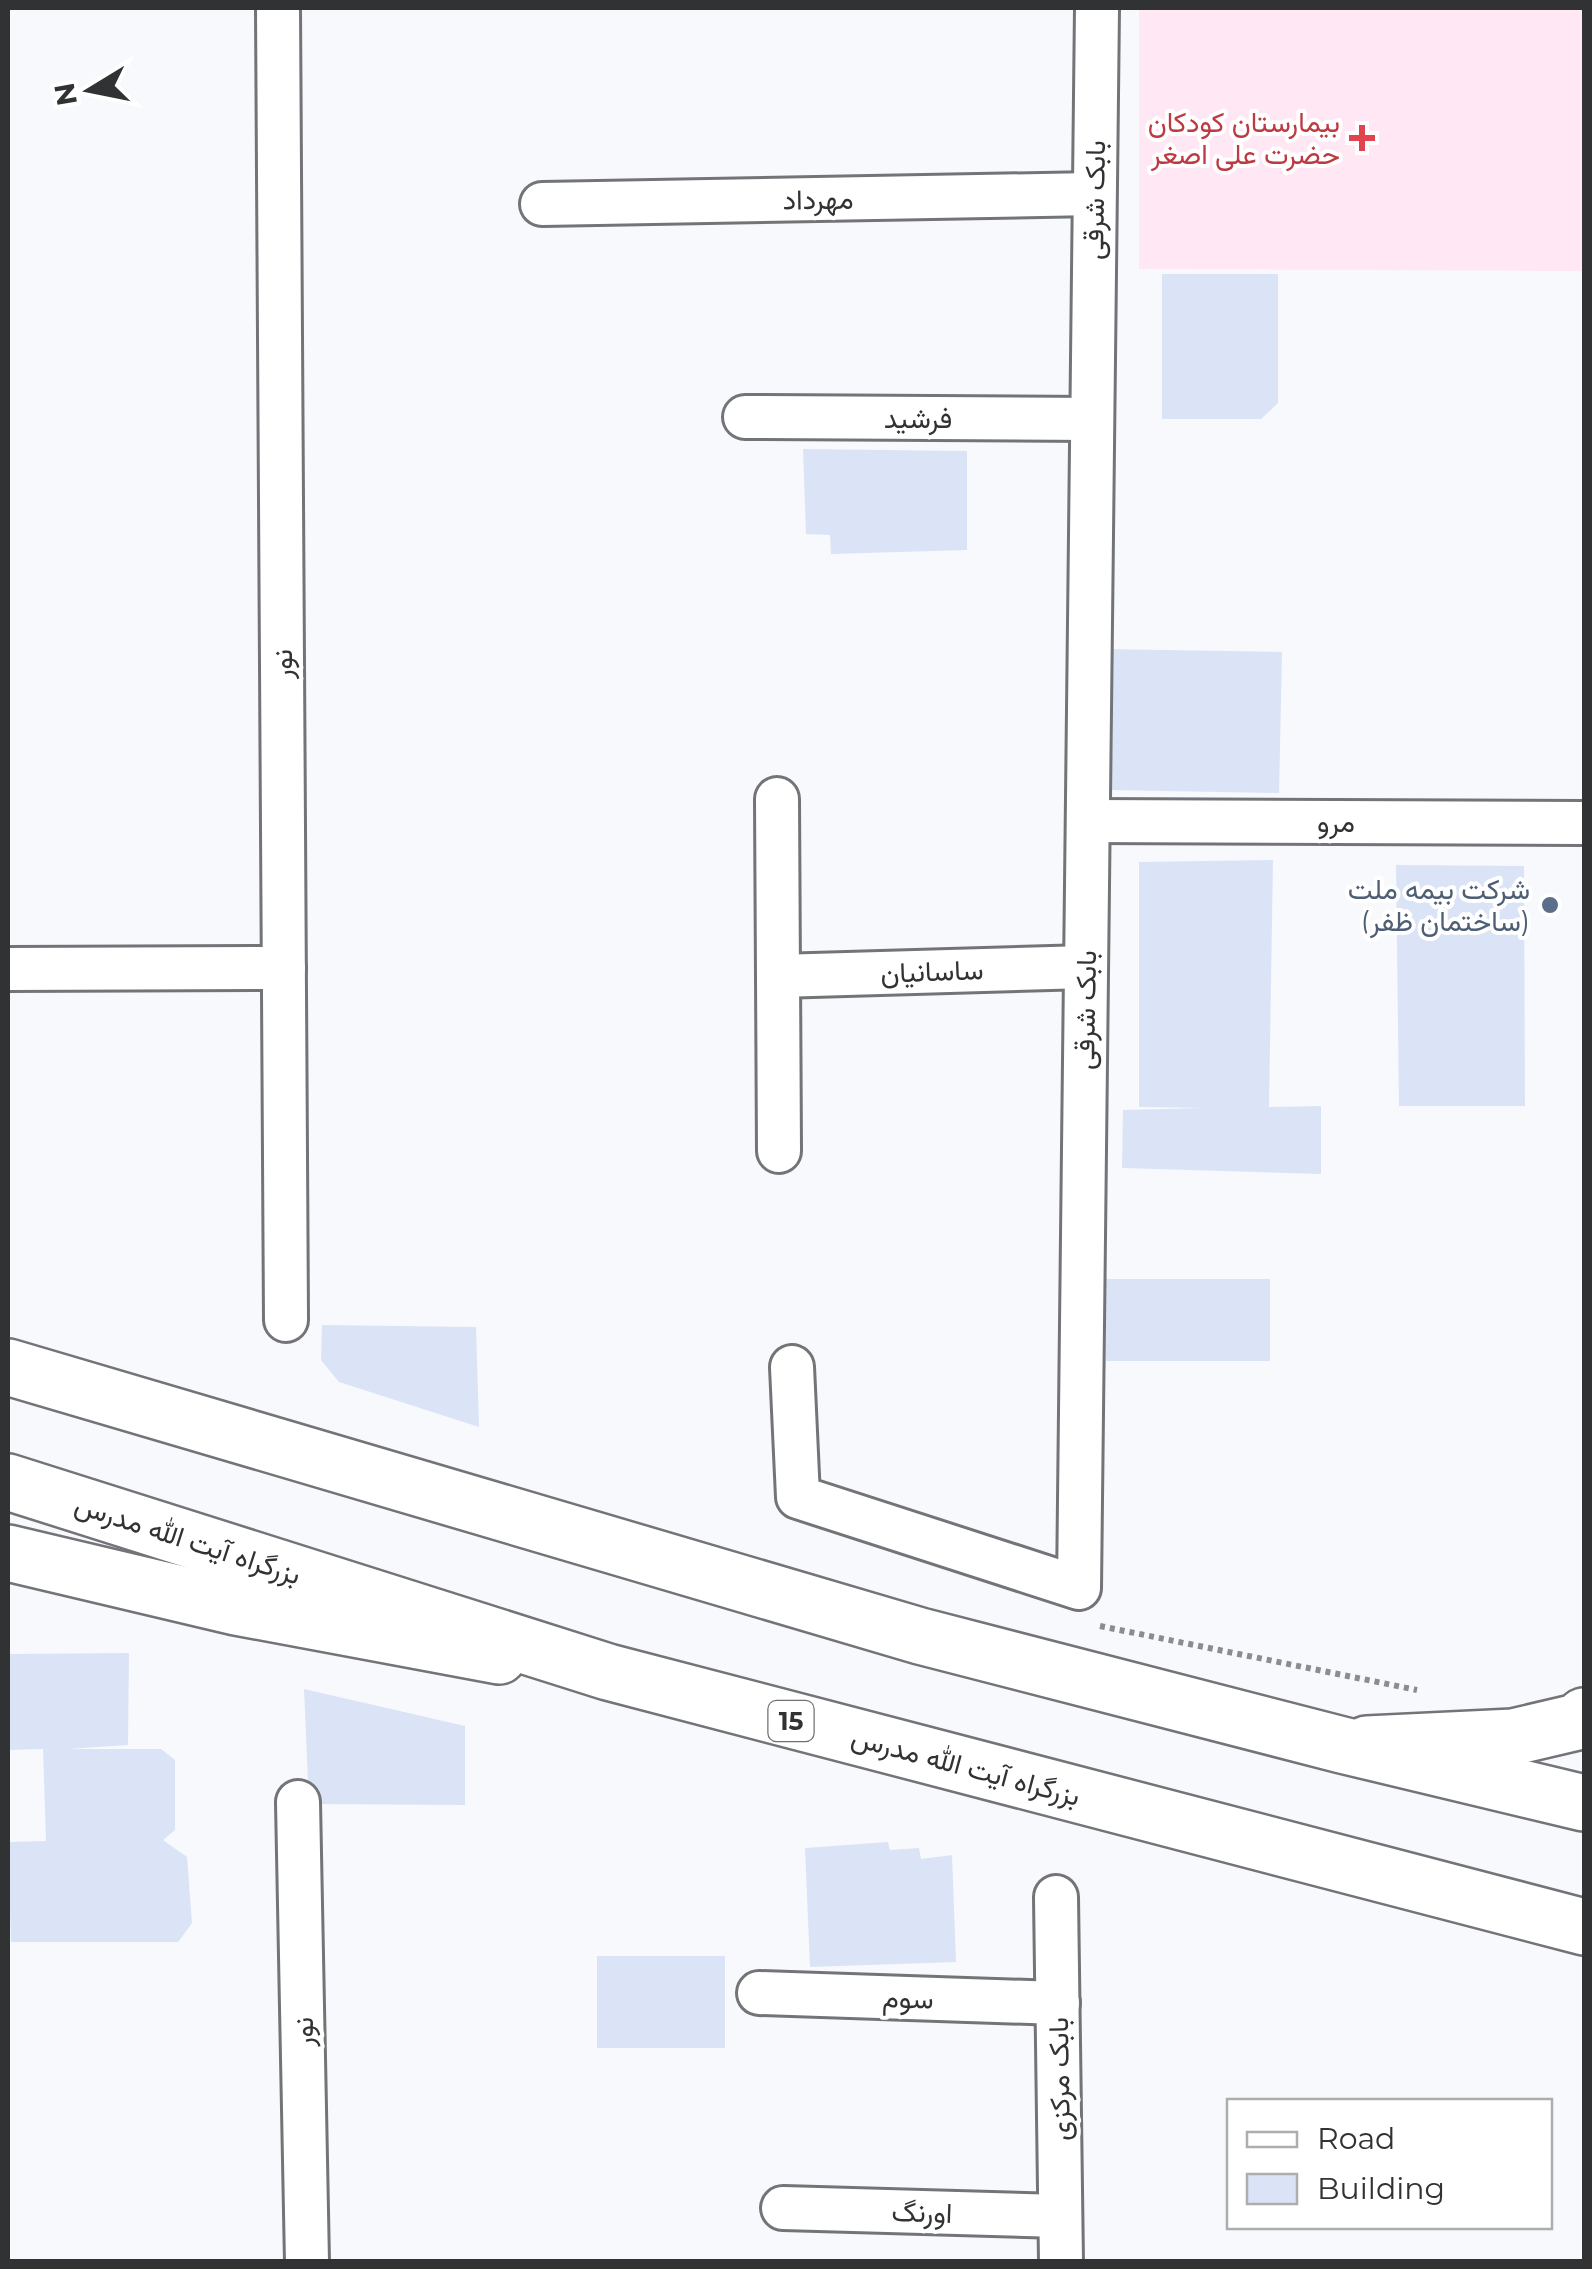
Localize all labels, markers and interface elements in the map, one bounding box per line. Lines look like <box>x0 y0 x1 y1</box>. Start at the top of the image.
north arrow <box>40 40 140 140</box>
text: N <box>47 80 84 108</box>
place label: بیمارستان کودکان حضرت علی اصغر <box>1148 105 1340 172</box>
marker: بیمارستان کودکان حضرت علی اصغر <box>1349 125 1375 151</box>
street label: بابک شرقی <box>1076 140 1113 260</box>
street label: مهرداد <box>782 181 854 218</box>
street label: فرشید <box>884 401 952 436</box>
street label: نور <box>265 649 300 680</box>
street label: مرو <box>1317 805 1355 840</box>
place label: شرکت بیمه ملت (ساختمان ظفر) <box>1348 872 1530 939</box>
marker: شرکت بیمه ملت (ساختمان ظفر) <box>1539 894 1561 916</box>
street label: بابک شرقی <box>1067 950 1104 1070</box>
street label: ساسانیان <box>880 952 984 990</box>
street label: بزرگراه آیت الله مدرس <box>71 1486 305 1592</box>
road number: 15 <box>768 1701 814 1741</box>
street label: بزرگراه آیت الله مدرس <box>848 1719 1084 1814</box>
street label: سوم <box>882 1980 934 2018</box>
street label: نور <box>286 2017 321 2048</box>
street label: بابک مرکزی <box>1041 2017 1078 2141</box>
legend <box>1227 2099 1552 2229</box>
text: Road <box>1317 2120 1395 2157</box>
text: Building <box>1317 2170 1445 2207</box>
street label: اورنگ <box>891 2194 953 2231</box>

